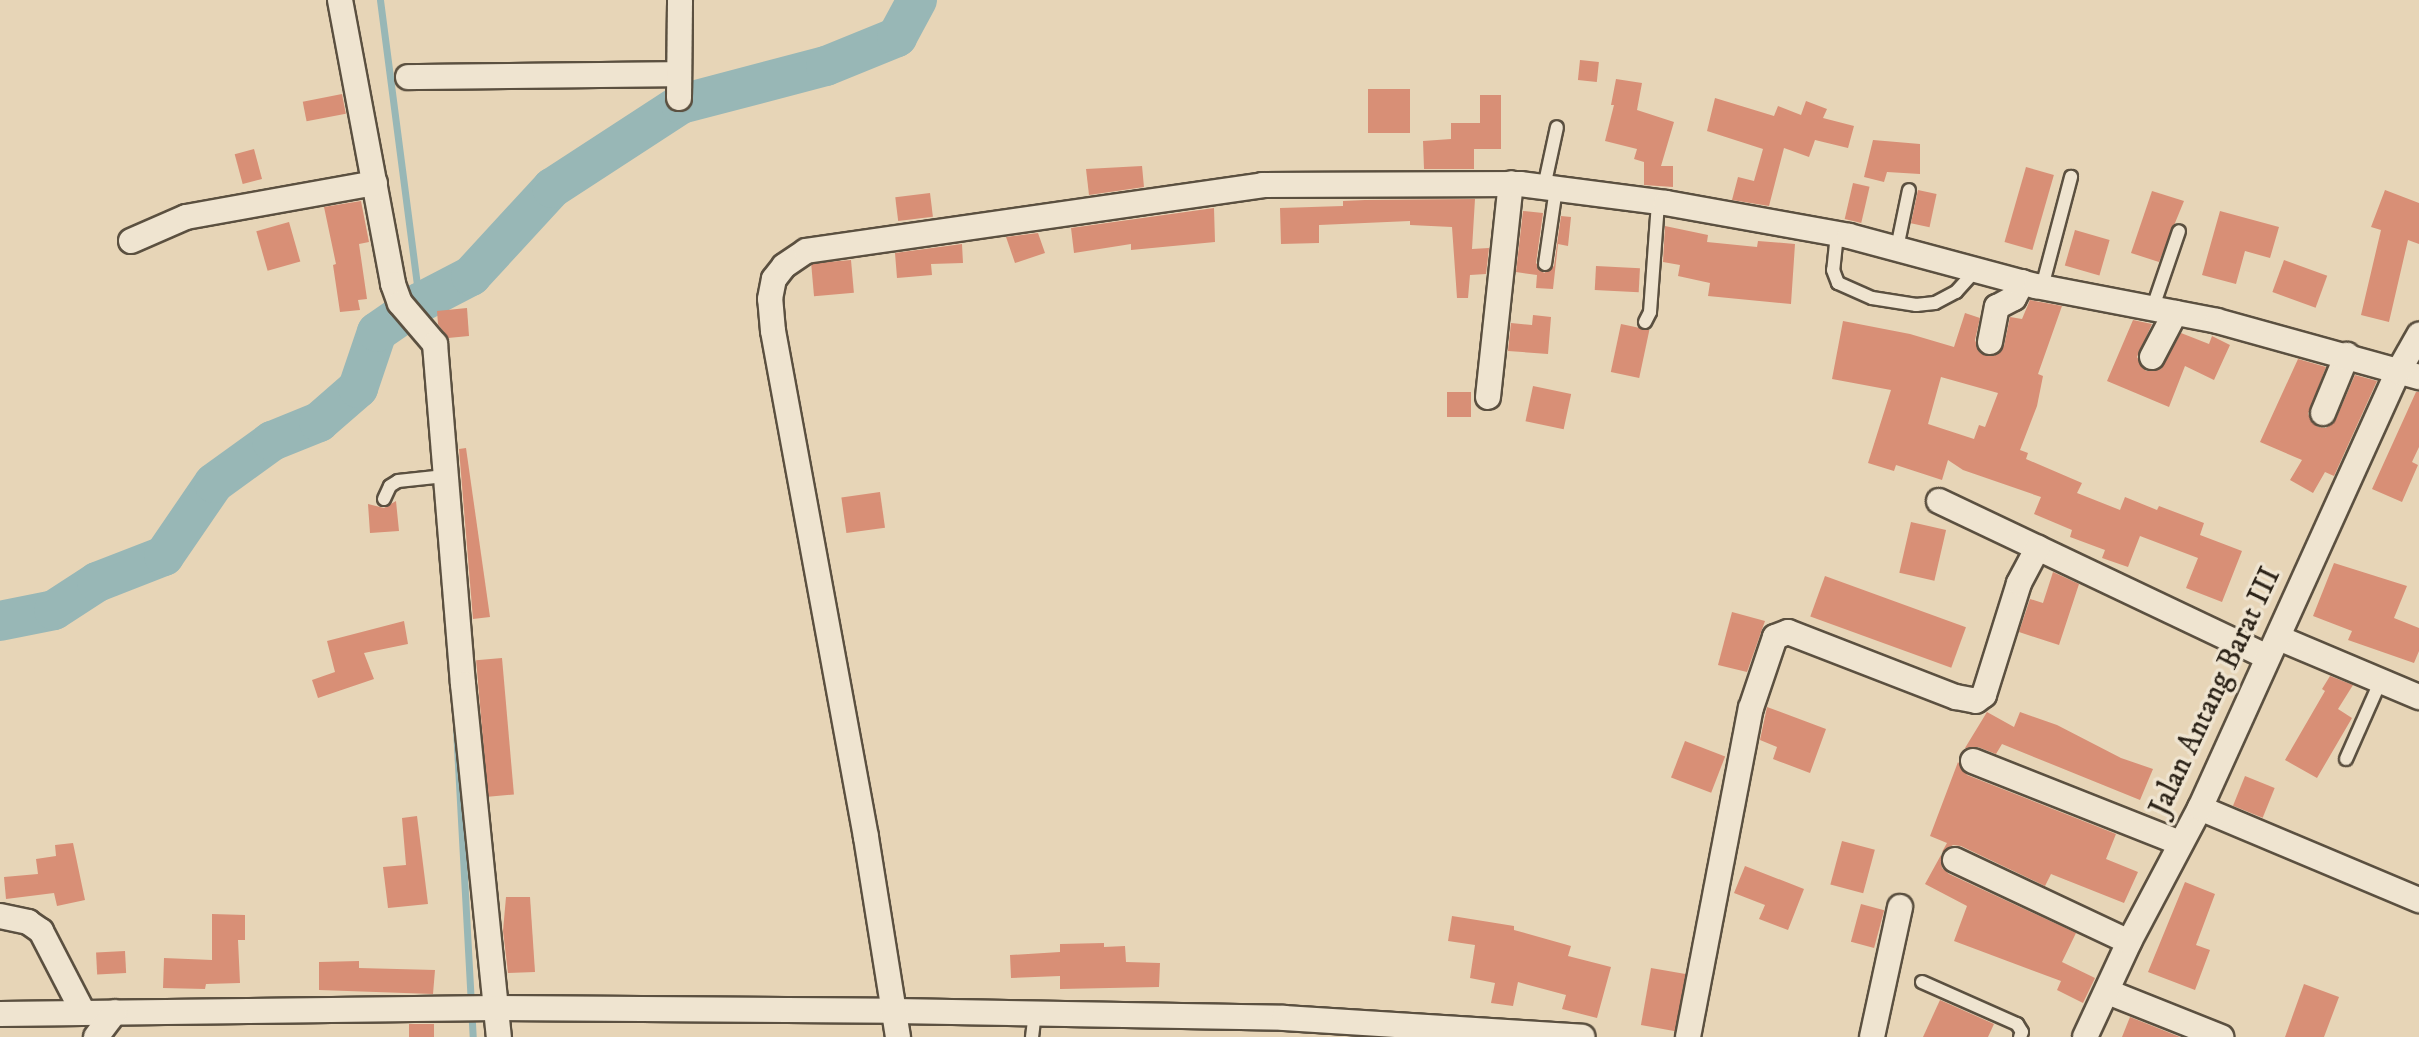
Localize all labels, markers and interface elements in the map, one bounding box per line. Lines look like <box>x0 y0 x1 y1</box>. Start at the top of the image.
street label: Jalan Antang Barat III <box>2143 562 2289 822</box>

